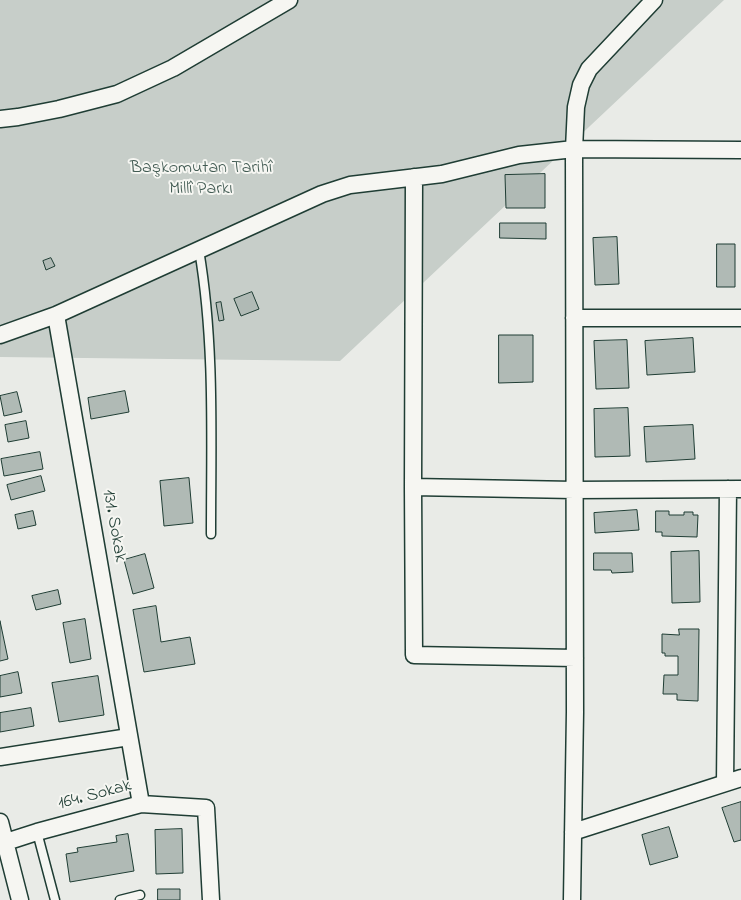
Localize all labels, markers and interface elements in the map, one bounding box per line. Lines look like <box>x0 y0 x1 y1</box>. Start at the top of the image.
park label: Başkomutan Tarihî Millî Parkı <box>130 158 272 200</box>
street label: 131. Sokak <box>96 488 130 564</box>
street label: 164. Sokak <box>56 776 134 816</box>

